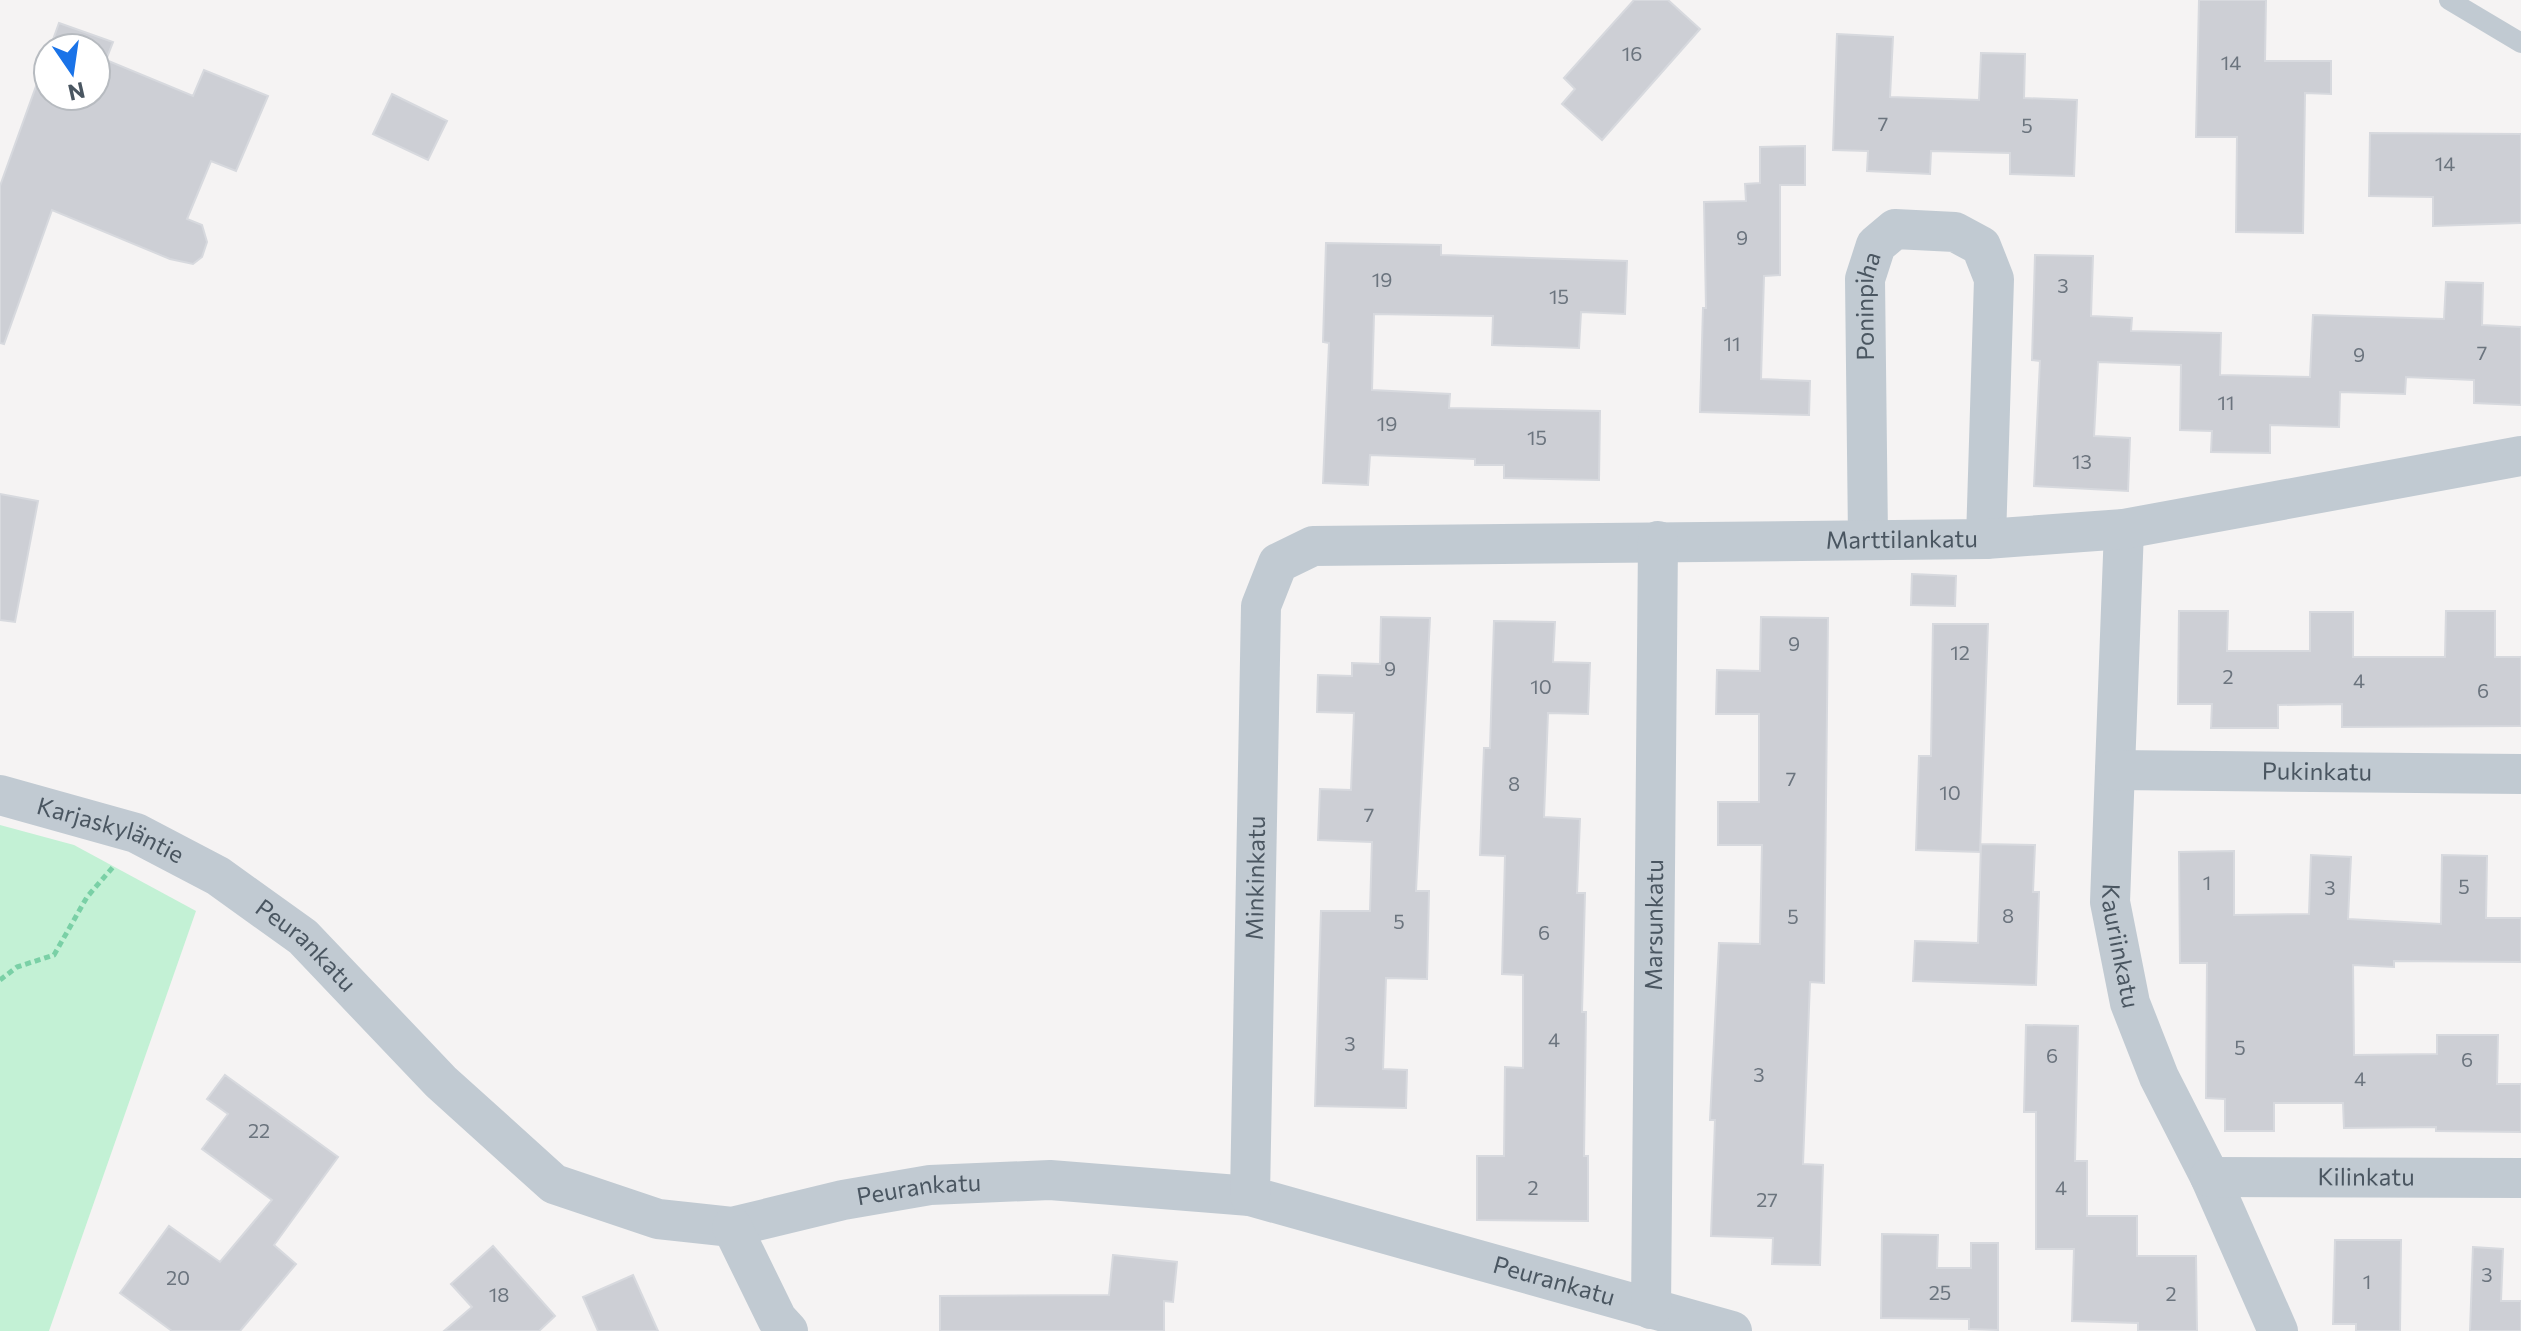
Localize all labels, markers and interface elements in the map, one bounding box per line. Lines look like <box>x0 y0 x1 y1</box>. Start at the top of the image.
north arrow <box>32 32 112 112</box>
house number: 16 <box>1622 41 1642 65</box>
house number: 14 <box>2221 50 2241 74</box>
text: N <box>66 77 88 107</box>
house number: 7 <box>1878 111 1888 135</box>
house number: 5 <box>2021 113 2033 137</box>
house number: 14 <box>2435 151 2455 175</box>
house number: 9 <box>1736 225 1748 249</box>
street label: Poninpiha <box>1849 248 1886 361</box>
house number: 19 <box>1372 267 1392 291</box>
house number: 3 <box>2057 273 2069 297</box>
house number: 15 <box>1549 284 1569 308</box>
house number: 11 <box>1723 331 1741 355</box>
house number: 7 <box>2477 340 2487 364</box>
house number: 9 <box>2353 342 2365 366</box>
house number: 11 <box>2217 390 2235 414</box>
house number: 19 <box>1377 411 1397 435</box>
house number: 15 <box>1527 425 1547 449</box>
house number: 13 <box>2072 449 2092 473</box>
street label: Marttilankatu <box>1826 523 1978 554</box>
house number: 9 <box>1788 631 1800 655</box>
house number: 12 <box>1950 640 1970 664</box>
house number: 9 <box>1384 656 1396 680</box>
house number: 2 <box>2222 664 2234 688</box>
house number: 4 <box>2353 668 2365 692</box>
house number: 10 <box>1530 674 1552 698</box>
house number: 6 <box>2477 678 2489 702</box>
street label: Pukinkatu <box>2262 755 2372 786</box>
house number: 7 <box>1786 766 1796 790</box>
house number: 8 <box>1508 771 1520 795</box>
house number: 10 <box>1939 780 1961 804</box>
street label: Karjaskyläntie <box>34 790 189 869</box>
house number: 7 <box>1364 802 1374 826</box>
street label: Minkinkatu <box>1239 815 1270 941</box>
street label: Marsunkatu <box>1638 859 1668 991</box>
house number: 1 <box>2203 870 2211 894</box>
house number: 5 <box>2458 874 2470 898</box>
house number: 3 <box>2324 875 2336 899</box>
street label: Kauriinkatu <box>2097 883 2147 1011</box>
street label: Peurankatu <box>251 892 363 997</box>
house number: 8 <box>2002 903 2014 927</box>
house number: 5 <box>1787 904 1799 928</box>
house number: 5 <box>1393 909 1405 933</box>
house number: 6 <box>1538 920 1550 944</box>
house number: 4 <box>1548 1027 1560 1051</box>
house number: 3 <box>1344 1031 1356 1055</box>
house number: 5 <box>2234 1035 2246 1059</box>
house number: 6 <box>2046 1043 2058 1067</box>
house number: 6 <box>2461 1047 2473 1071</box>
house number: 3 <box>1753 1062 1765 1086</box>
house number: 4 <box>2354 1066 2366 1090</box>
house number: 22 <box>248 1118 270 1142</box>
street label: Kilinkatu <box>2317 1161 2415 1191</box>
street label: Peurankatu <box>854 1167 982 1210</box>
house number: 2 <box>1527 1175 1539 1199</box>
house number: 4 <box>2055 1175 2067 1199</box>
house number: 27 <box>1756 1187 1778 1211</box>
street label: Peurankatu <box>1490 1249 1619 1311</box>
house number: 3 <box>2481 1262 2493 1286</box>
house number: 20 <box>166 1265 190 1289</box>
house number: 1 <box>2363 1269 2371 1293</box>
house number: 25 <box>1929 1280 1951 1304</box>
house number: 2 <box>2165 1281 2177 1305</box>
house number: 18 <box>489 1282 509 1306</box>

